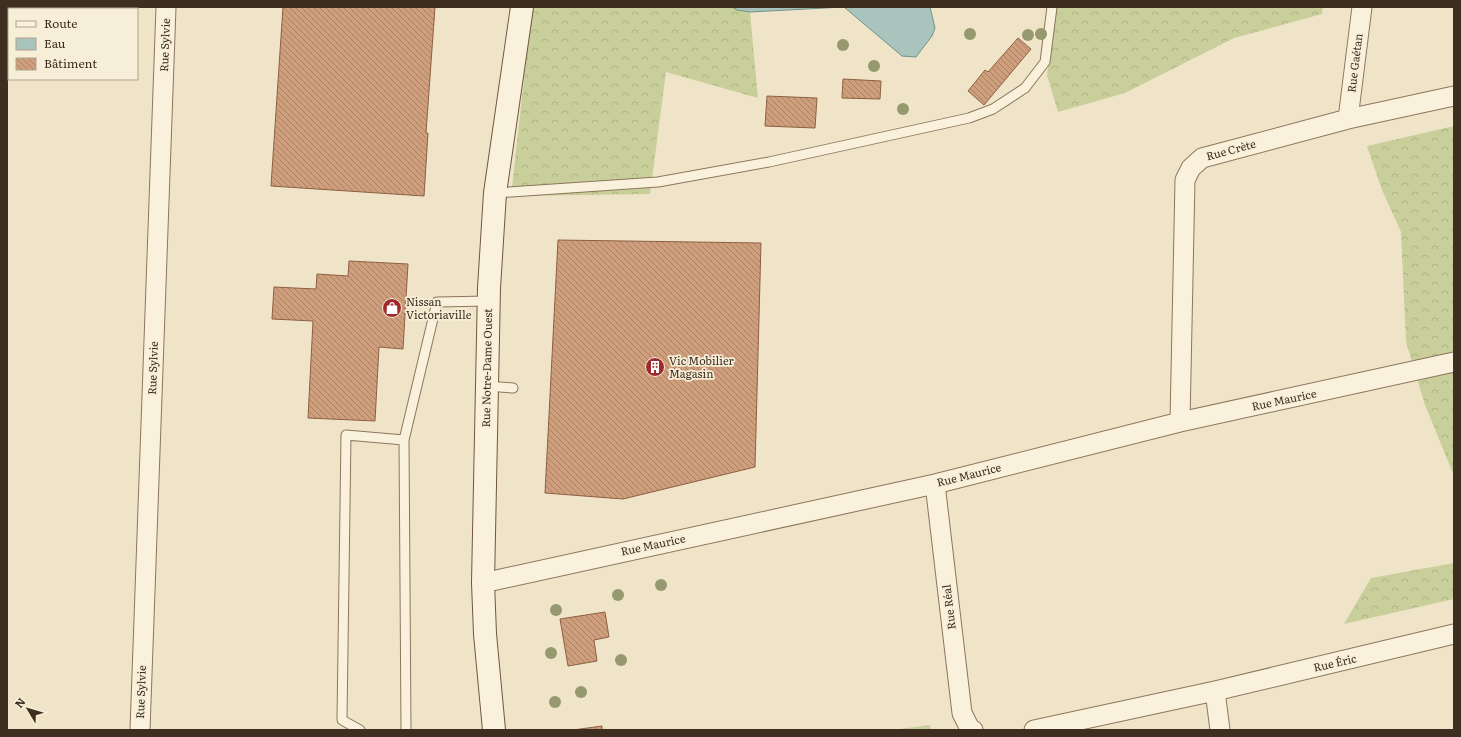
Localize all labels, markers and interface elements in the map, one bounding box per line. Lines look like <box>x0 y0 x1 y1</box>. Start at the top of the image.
legend <box>8 8 138 80</box>
text: Route <box>44 14 78 32</box>
street label: Rue Sylvie <box>155 17 173 72</box>
street label: Rue Gaétan <box>1342 32 1366 93</box>
text: Eau <box>44 34 66 52</box>
text: Bâtiment <box>44 54 97 72</box>
street label: Rue Crète <box>1204 135 1258 163</box>
place label: Nissan Victoriaville <box>406 293 472 322</box>
shop icon: Nissan Victoriaville <box>381 297 403 319</box>
street label: Rue Notre-Dame Ouest <box>477 308 495 428</box>
street label: Rue Sylvie <box>143 340 161 395</box>
place label: Vic Mobilier Magasin <box>669 352 735 381</box>
building icon: Vic Mobilier Magasin <box>644 356 666 378</box>
street label: Rue Maurice <box>1250 384 1318 414</box>
street label: Rue Maurice <box>935 458 1003 490</box>
street label: Rue Maurice <box>619 529 687 559</box>
street label: Rue Réal <box>937 583 959 631</box>
street label: Rue Éric <box>1312 649 1358 675</box>
street label: Rue Sylvie <box>131 664 149 719</box>
north arrow <box>8 689 48 729</box>
text: N <box>10 694 28 711</box>

